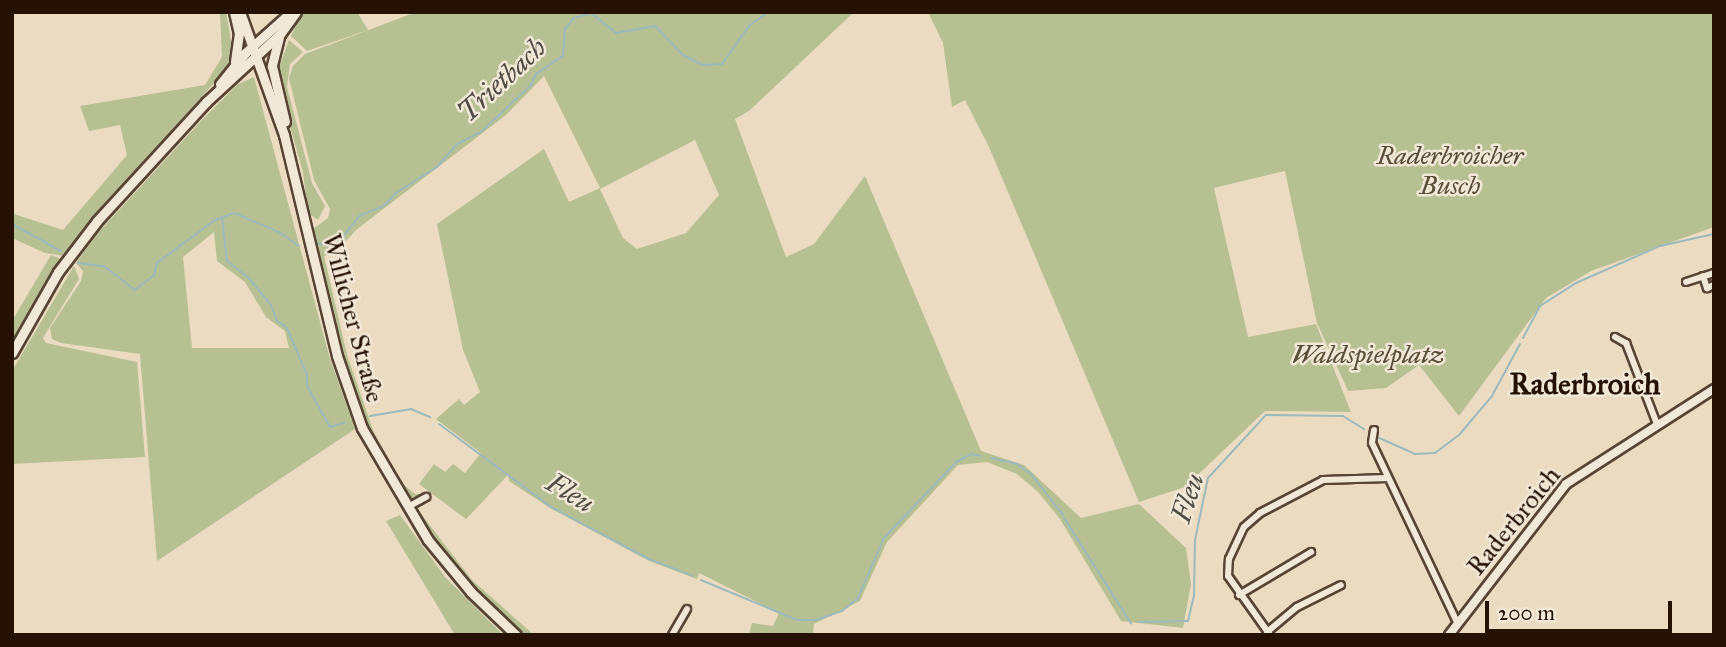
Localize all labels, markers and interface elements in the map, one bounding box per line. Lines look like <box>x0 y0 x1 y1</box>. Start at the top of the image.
water label: Trietbach <box>451 31 553 129</box>
park label: Raderbroicher Busch <box>1377 140 1523 202</box>
street label: Willicher Straße <box>315 230 391 406</box>
park label: Waldspielplatz <box>1292 339 1444 371</box>
district label: Raderbroich <box>1510 366 1660 402</box>
street label: Raderbroich <box>1461 460 1567 582</box>
water label: Fleu <box>540 466 600 520</box>
water label: Fleu <box>1164 469 1212 527</box>
scale bar <box>1488 588 1675 632</box>
text: 200 m <box>1498 600 1555 626</box>

